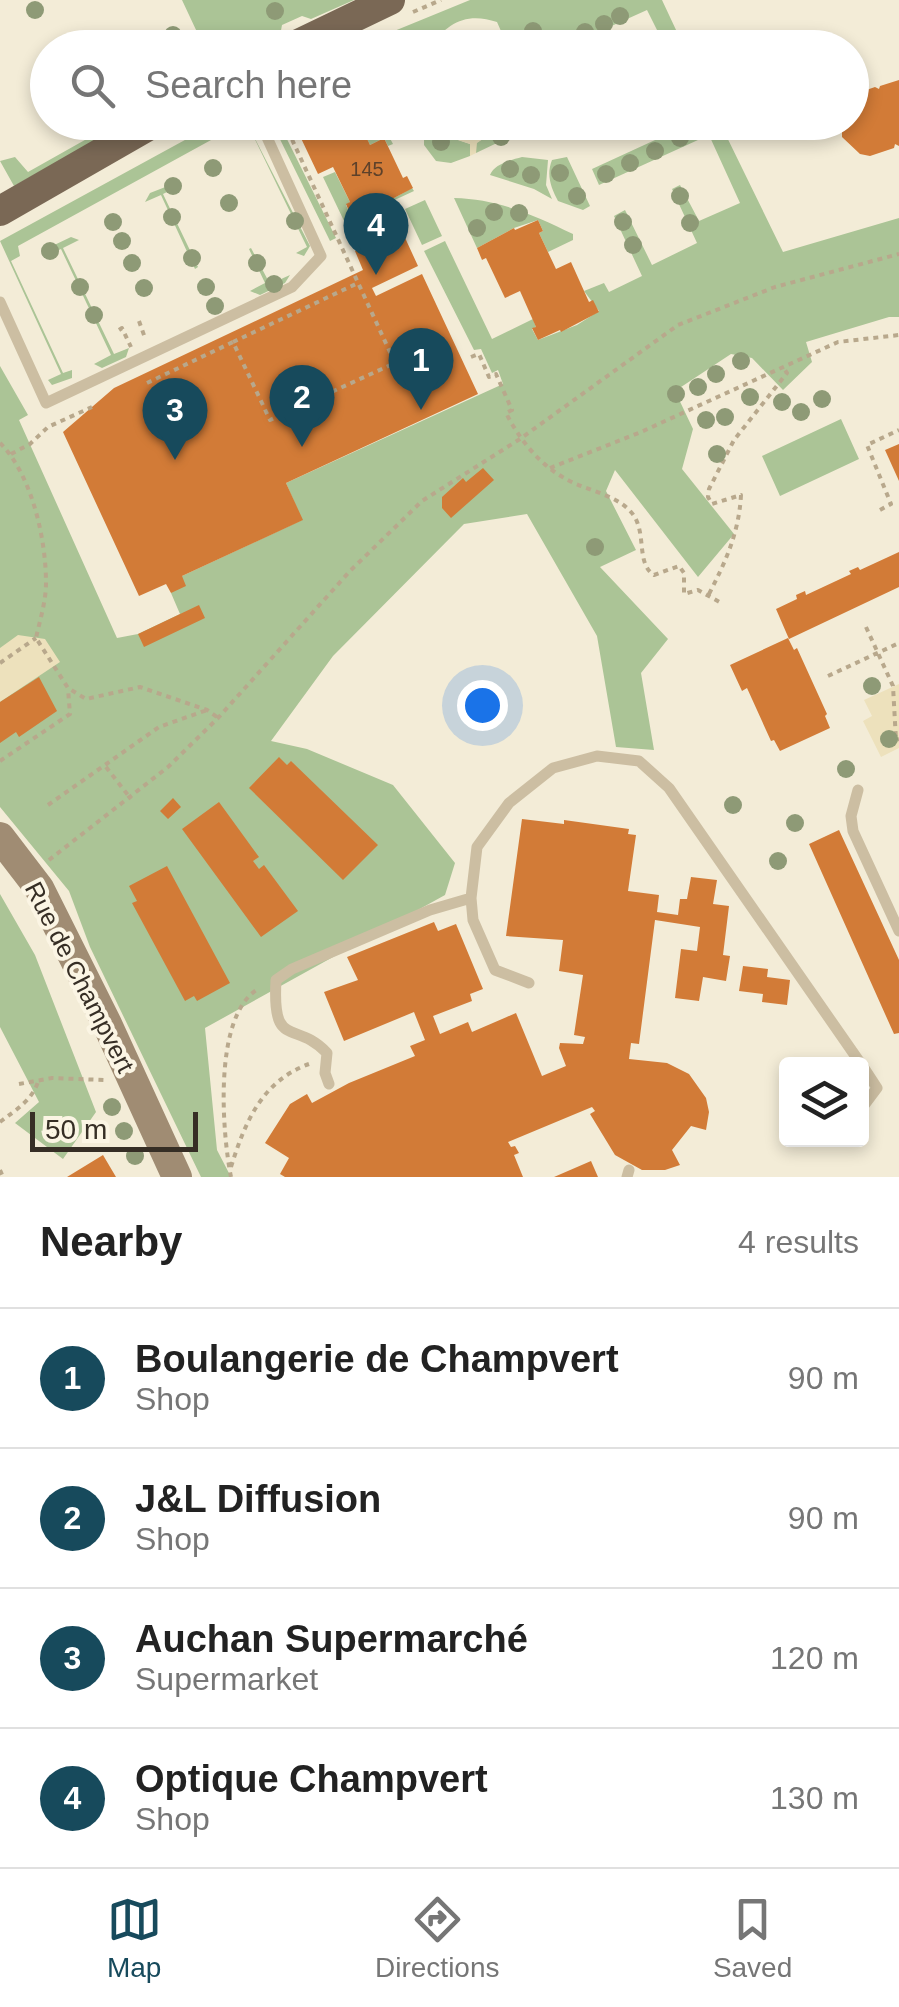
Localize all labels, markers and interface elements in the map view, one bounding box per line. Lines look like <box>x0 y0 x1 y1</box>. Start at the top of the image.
search box <box>30 30 869 140</box>
icon: search <box>65 58 120 113</box>
text: Search here <box>145 64 352 106</box>
house number: 145 <box>350 158 384 180</box>
pin: 4 <box>344 192 408 275</box>
pin: 1 <box>388 328 454 410</box>
pin: 2 <box>270 364 334 447</box>
pin: 3 <box>142 378 208 460</box>
your location <box>457 680 508 731</box>
street label: Rue de Champvert <box>20 877 140 1077</box>
map controls <box>779 1057 869 1147</box>
button: layers <box>779 1057 869 1147</box>
scale bar <box>30 1107 198 1152</box>
text: 50 m <box>45 1114 107 1145</box>
text: Nearby <box>40 1218 182 1265</box>
text: 4 results <box>738 1224 859 1260</box>
text: Boulangerie de Champvert <box>135 1338 619 1380</box>
text: 1 <box>64 1360 81 1396</box>
text: 90 m <box>788 1360 859 1396</box>
text: Shop <box>135 1381 210 1417</box>
text: J&L Diffusion <box>135 1478 381 1520</box>
text: 2 <box>64 1500 81 1536</box>
text: 90 m <box>788 1500 859 1536</box>
text: Shop <box>135 1521 210 1557</box>
text: Auchan Supermarché <box>135 1618 528 1660</box>
text: 3 <box>64 1640 81 1676</box>
text: 120 m <box>770 1640 859 1676</box>
text: Supermarket <box>135 1661 318 1697</box>
text: Optique Champvert <box>135 1758 488 1800</box>
text: 4 <box>64 1780 81 1816</box>
text: 130 m <box>770 1780 859 1816</box>
text: Shop <box>135 1801 210 1837</box>
tab: Map <box>107 1892 162 1984</box>
tab: Directions <box>375 1892 500 1984</box>
tab: Saved <box>713 1892 792 1984</box>

